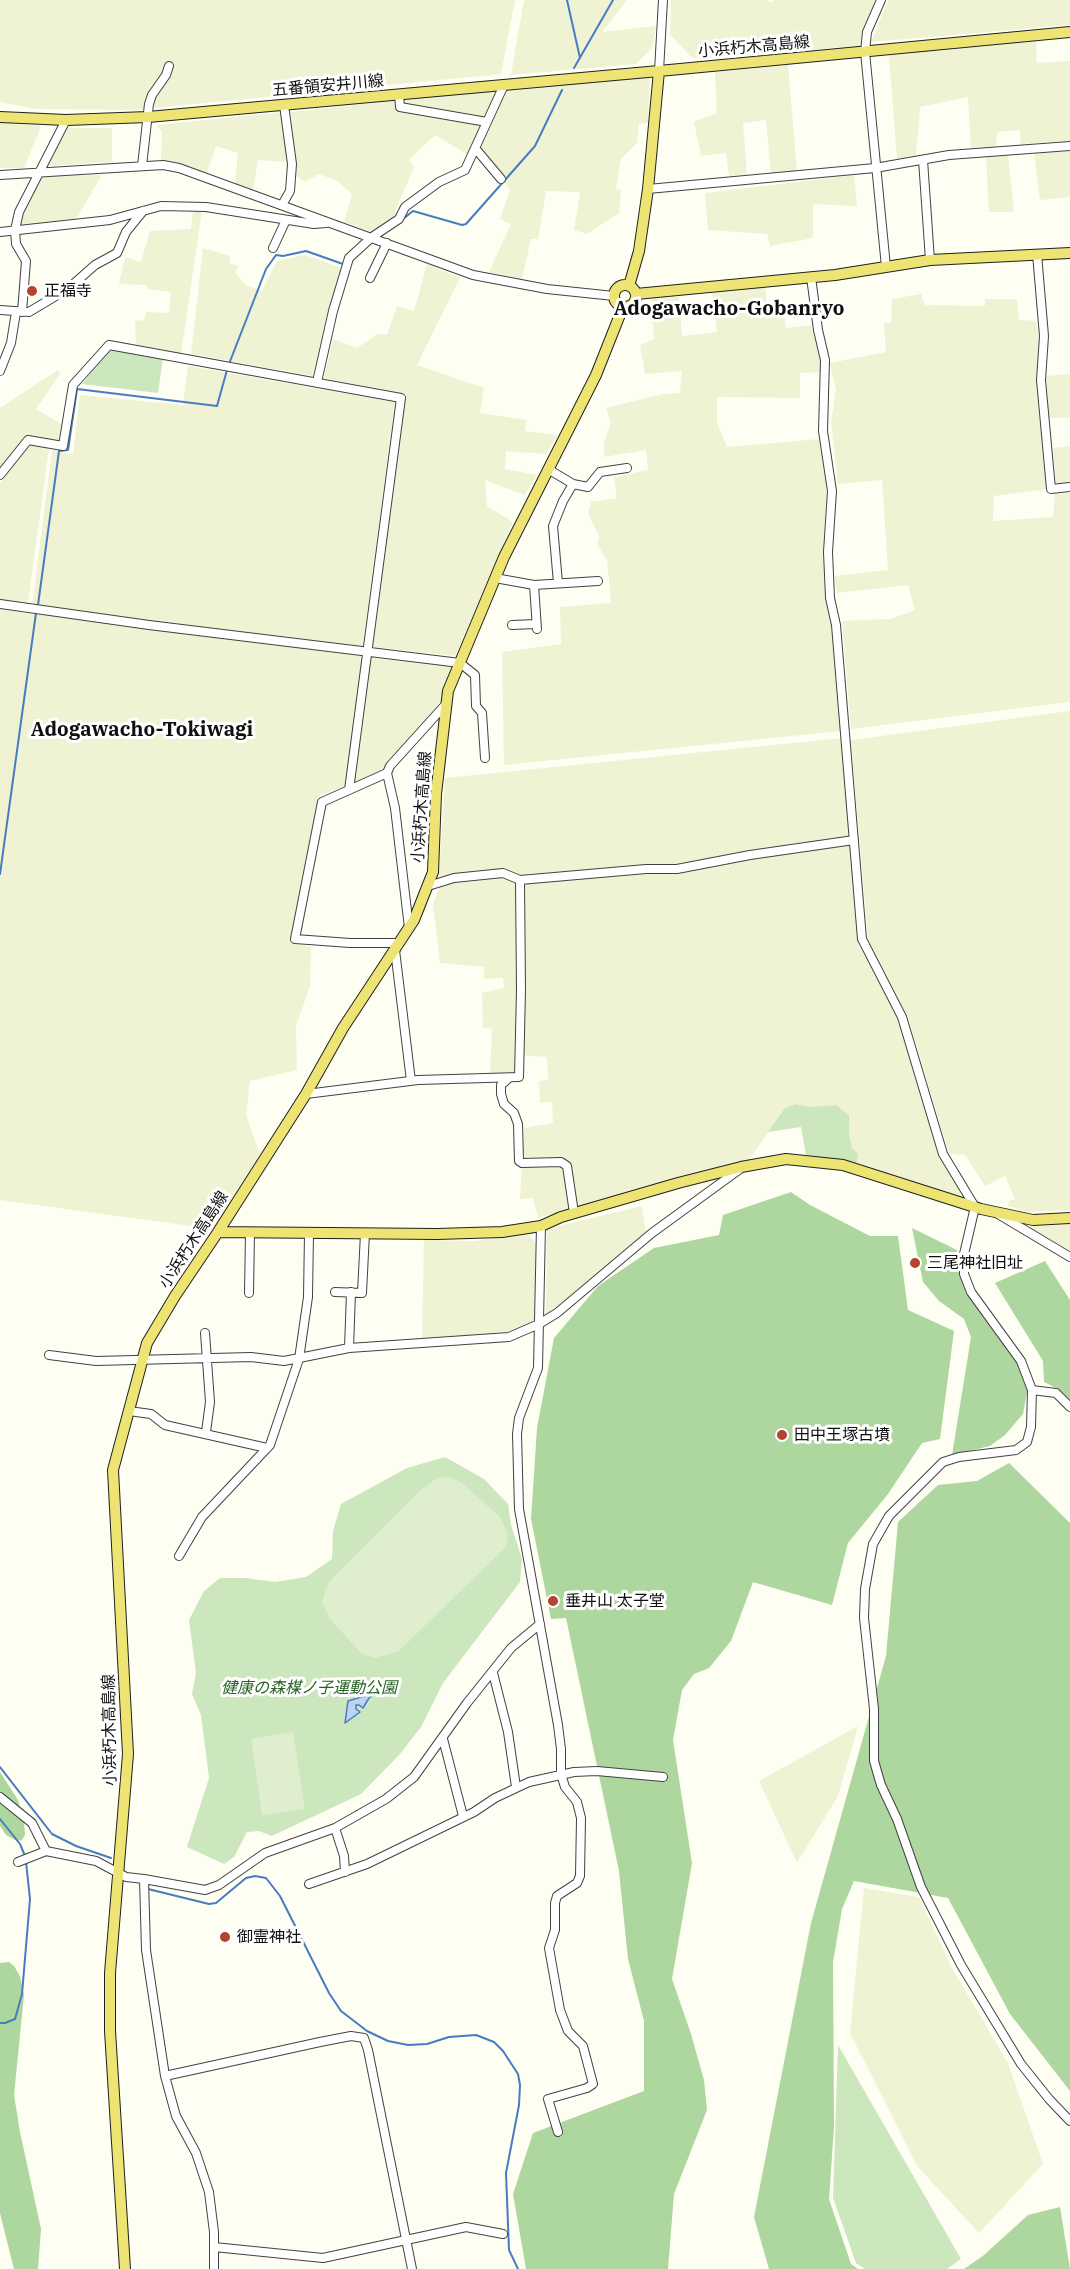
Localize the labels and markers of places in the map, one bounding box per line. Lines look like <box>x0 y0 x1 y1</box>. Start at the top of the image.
place label: 正福寺 <box>44 281 92 301</box>
marker: 正福寺 <box>25 284 39 298</box>
place label: 三尾神社旧址 <box>927 1253 1023 1273</box>
marker: 三尾神社旧址 <box>908 1256 922 1270</box>
place label: 田中王塚古墳 <box>794 1425 890 1445</box>
marker: 田中王塚古墳 <box>775 1428 789 1442</box>
place label: 垂井山 太子堂 <box>565 1591 665 1611</box>
marker: 垂井山 太子堂 <box>546 1594 560 1608</box>
place label: 御霊神社 <box>237 1927 301 1947</box>
marker: 御霊神社 <box>218 1930 232 1944</box>

